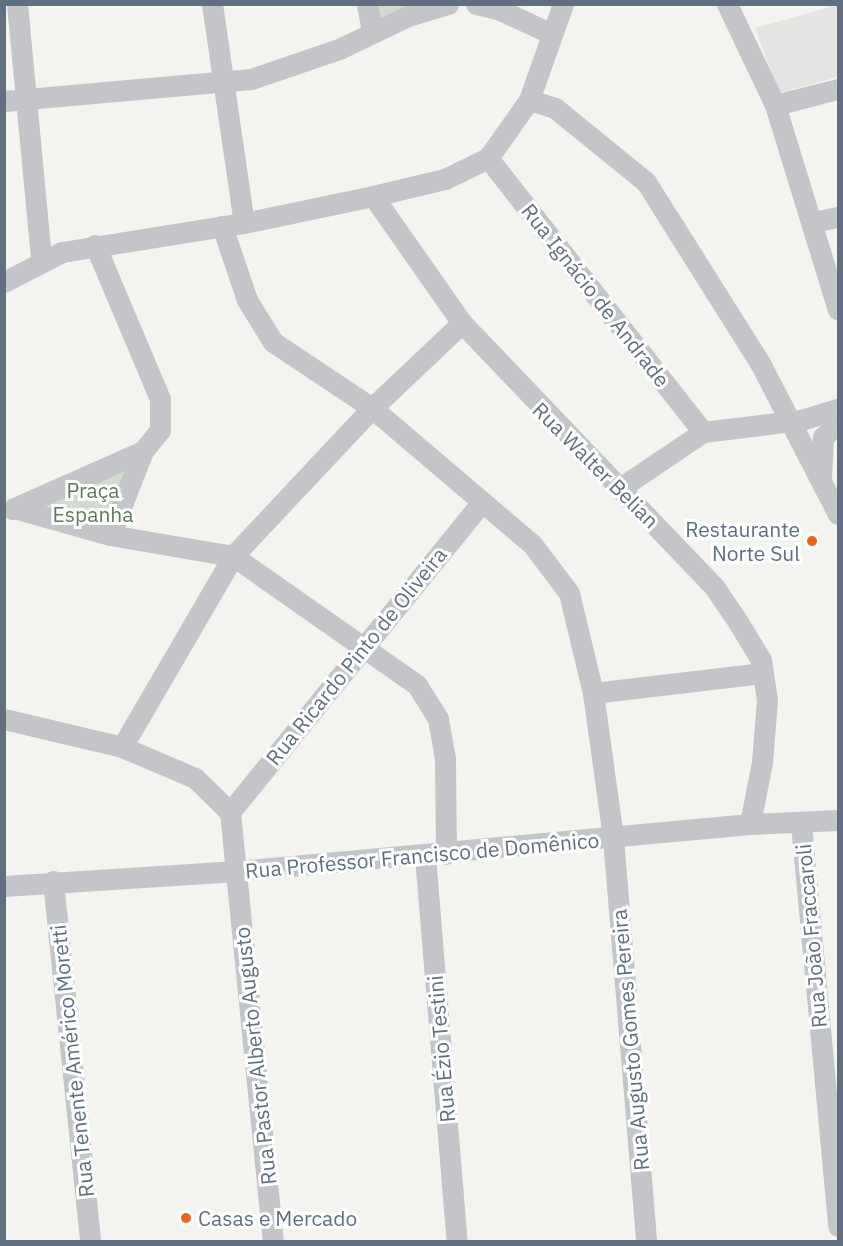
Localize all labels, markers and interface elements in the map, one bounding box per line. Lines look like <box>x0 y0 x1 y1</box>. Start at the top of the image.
street label: Rua Ignácio de Andrade <box>517 198 675 392</box>
street label: Rua Walter Belian <box>528 397 664 533</box>
park label: Praça Espanha <box>53 477 133 527</box>
place label: Restaurante Norte Sul <box>685 516 800 566</box>
marker: Restaurante Norte Sul <box>805 534 819 548</box>
street label: Rua Ricardo Pinto de Oliveira <box>260 542 452 770</box>
street label: Rua Professor Francisco de Domênico <box>244 827 600 883</box>
street label: Rua João Fraccaroli <box>790 843 832 1029</box>
street label: Rua Augusto Gomes Pereira <box>606 908 654 1172</box>
street label: Rua Tenente Américo Moretti <box>45 923 99 1199</box>
street label: Rua Pastor Alberto Augusto <box>229 926 281 1186</box>
street label: Rua Ézio Testini <box>422 974 460 1124</box>
place label: Casas e Mercado <box>198 1205 357 1231</box>
marker: Casas e Mercado <box>179 1211 193 1225</box>

